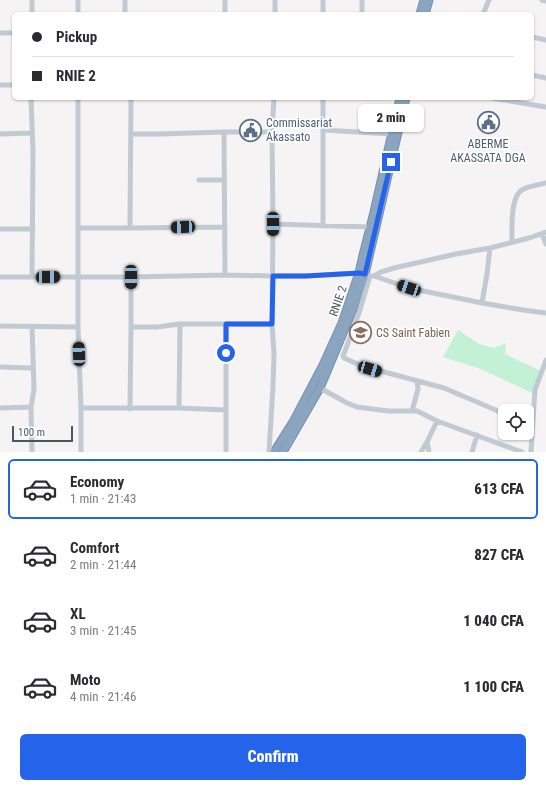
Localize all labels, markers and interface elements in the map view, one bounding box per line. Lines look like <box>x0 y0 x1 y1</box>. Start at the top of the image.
text: Pickup <box>56 28 97 46</box>
text: RNIE 2 <box>56 67 96 85</box>
callout: 2 min <box>358 104 424 132</box>
text: 2 min <box>377 110 405 125</box>
public building icon: ABERME AKASSATA DGA <box>475 110 501 136</box>
place label: Commissariat Akassato <box>266 116 333 144</box>
public building icon: Commissariat Akassato <box>238 117 264 143</box>
place label: ABERME AKASSATA DGA <box>450 137 526 165</box>
route end <box>382 153 400 171</box>
car <box>267 212 279 236</box>
car <box>171 221 195 233</box>
car <box>125 265 137 289</box>
car <box>36 271 60 283</box>
car <box>396 279 422 297</box>
street label: RNIE 2 <box>326 284 350 318</box>
school or university icon: CS Saint Fabien <box>348 320 374 346</box>
place label: CS Saint Fabien <box>376 326 450 340</box>
car <box>73 342 85 366</box>
route start <box>217 344 235 362</box>
car <box>357 360 383 378</box>
map controls <box>498 404 534 440</box>
button: locate <box>498 404 534 440</box>
scale bar <box>12 424 73 443</box>
text: 100 m <box>18 426 45 439</box>
icon: car <box>22 471 58 507</box>
text: Economy <box>70 473 124 491</box>
text: 613 CFA <box>474 480 524 498</box>
text: 1 min · 21:43 <box>70 491 136 506</box>
icon: car <box>22 537 58 573</box>
text: Comfort <box>70 539 119 557</box>
text: 827 CFA <box>474 546 524 564</box>
text: 2 min · 21:44 <box>70 557 136 572</box>
icon: car <box>22 603 58 639</box>
text: XL <box>70 605 86 623</box>
text: 1 040 CFA <box>463 612 524 630</box>
text: 3 min · 21:45 <box>70 623 136 638</box>
icon: car <box>22 669 58 705</box>
text: Moto <box>70 671 101 689</box>
text: 1 100 CFA <box>463 678 524 696</box>
text: 4 min · 21:46 <box>70 689 136 704</box>
button: Confirm <box>20 734 526 780</box>

